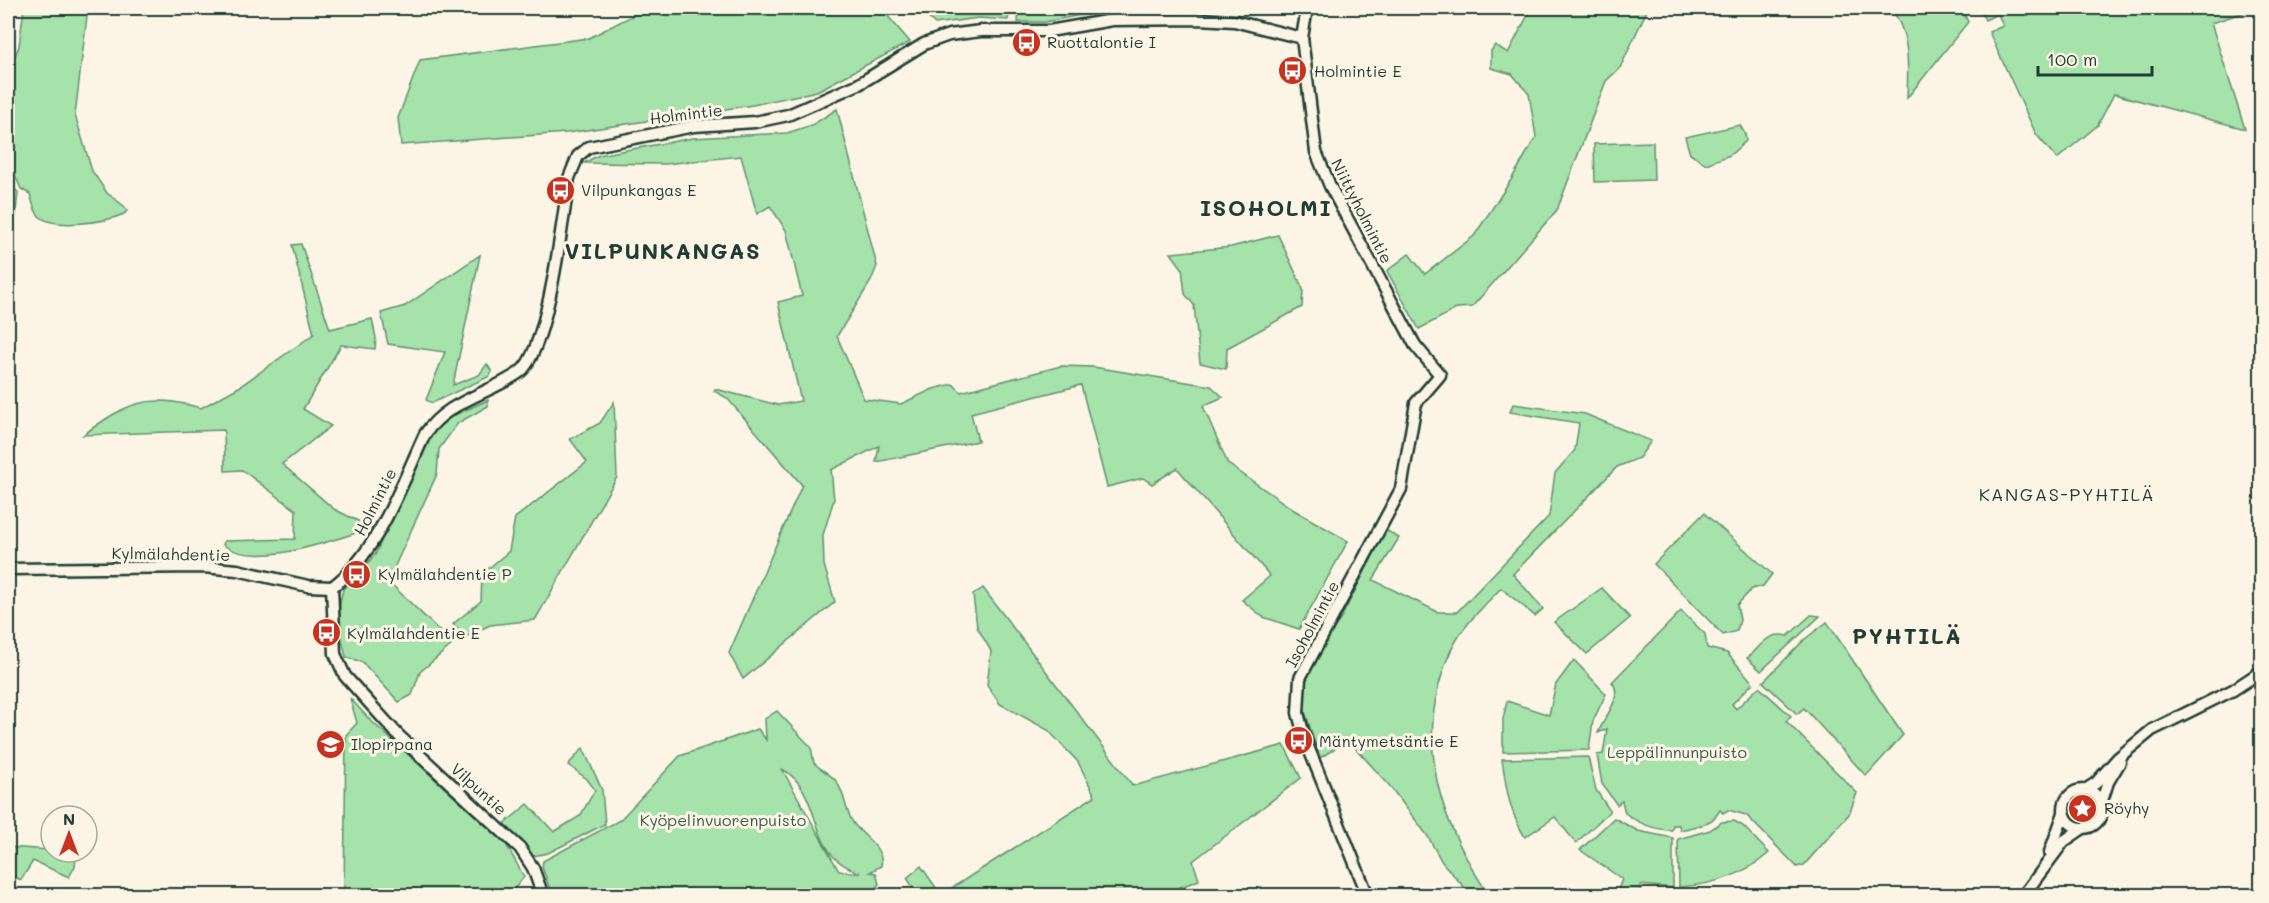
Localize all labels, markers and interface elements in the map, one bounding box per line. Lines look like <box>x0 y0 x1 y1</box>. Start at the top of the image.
bus stop icon: Ruottalontie I <box>1010 26 1042 58</box>
place label: Ruottalontie I <box>1047 31 1156 52</box>
scale bar <box>2038 39 2152 77</box>
text: 100 m <box>2047 47 2097 71</box>
bus stop icon: Holmintie E <box>1277 55 1309 87</box>
place label: Holmintie E <box>1314 60 1402 81</box>
street label: Holmintie <box>648 99 724 128</box>
street label: Niittyholmintie <box>1327 155 1398 267</box>
bus stop icon: Vilpunkangas E <box>544 174 576 206</box>
place label: Vilpunkangas E <box>581 179 696 200</box>
district label: ISOHOLMI <box>1200 193 1332 222</box>
district label: VILPUNKANGAS <box>565 236 761 265</box>
street label: Holmintie <box>349 464 401 539</box>
district label: KANGAS-PYHTILÄ <box>1979 482 2155 506</box>
street label: Kylmälahdentie <box>112 542 230 565</box>
bus stop icon: Kylmälahdentie P <box>341 558 373 590</box>
place label: Kylmälahdentie P <box>378 563 512 584</box>
street label: Isoholmintie <box>1280 577 1343 671</box>
bus stop icon: Kylmälahdentie E <box>310 617 342 649</box>
district label: PYHTILÄ <box>1852 621 1962 650</box>
place label: Kylmälahdentie E <box>347 622 480 643</box>
bus stop icon: Mäntymetsäntie E <box>1282 725 1314 757</box>
school or university icon: Ilopirpana <box>314 728 346 760</box>
place label: Mäntymetsäntie E <box>1319 730 1458 751</box>
place label: Ilopirpana <box>351 733 433 754</box>
park label: Leppälinnunpuisto <box>1607 741 1747 762</box>
street label: Vilpuntie <box>447 758 512 819</box>
place icon: Röyhy <box>2067 792 2099 824</box>
place label: Röyhy <box>2104 797 2149 818</box>
north arrow <box>39 804 99 864</box>
text: N <box>63 808 75 829</box>
park label: Kyöpelinvuorenpuisto <box>640 809 806 830</box>

